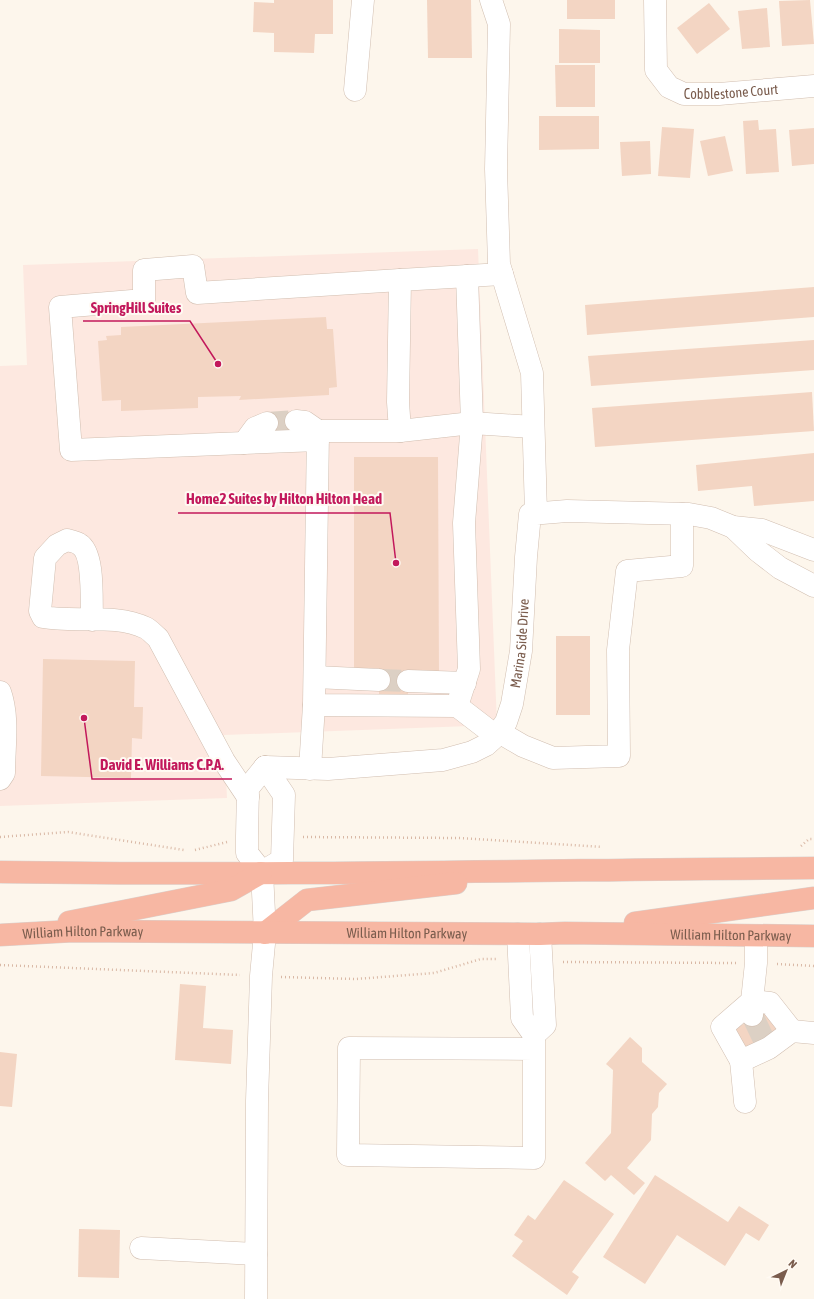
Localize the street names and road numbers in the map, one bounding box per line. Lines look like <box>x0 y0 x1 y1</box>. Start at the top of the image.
street label: Cobblestone Court <box>684 81 779 102</box>
street label: Marina Side Drive <box>507 598 532 689</box>
street label: William Hilton Parkway <box>22 923 144 942</box>
street label: William Hilton Parkway <box>346 925 468 942</box>
street label: William Hilton Parkway <box>670 926 792 944</box>

